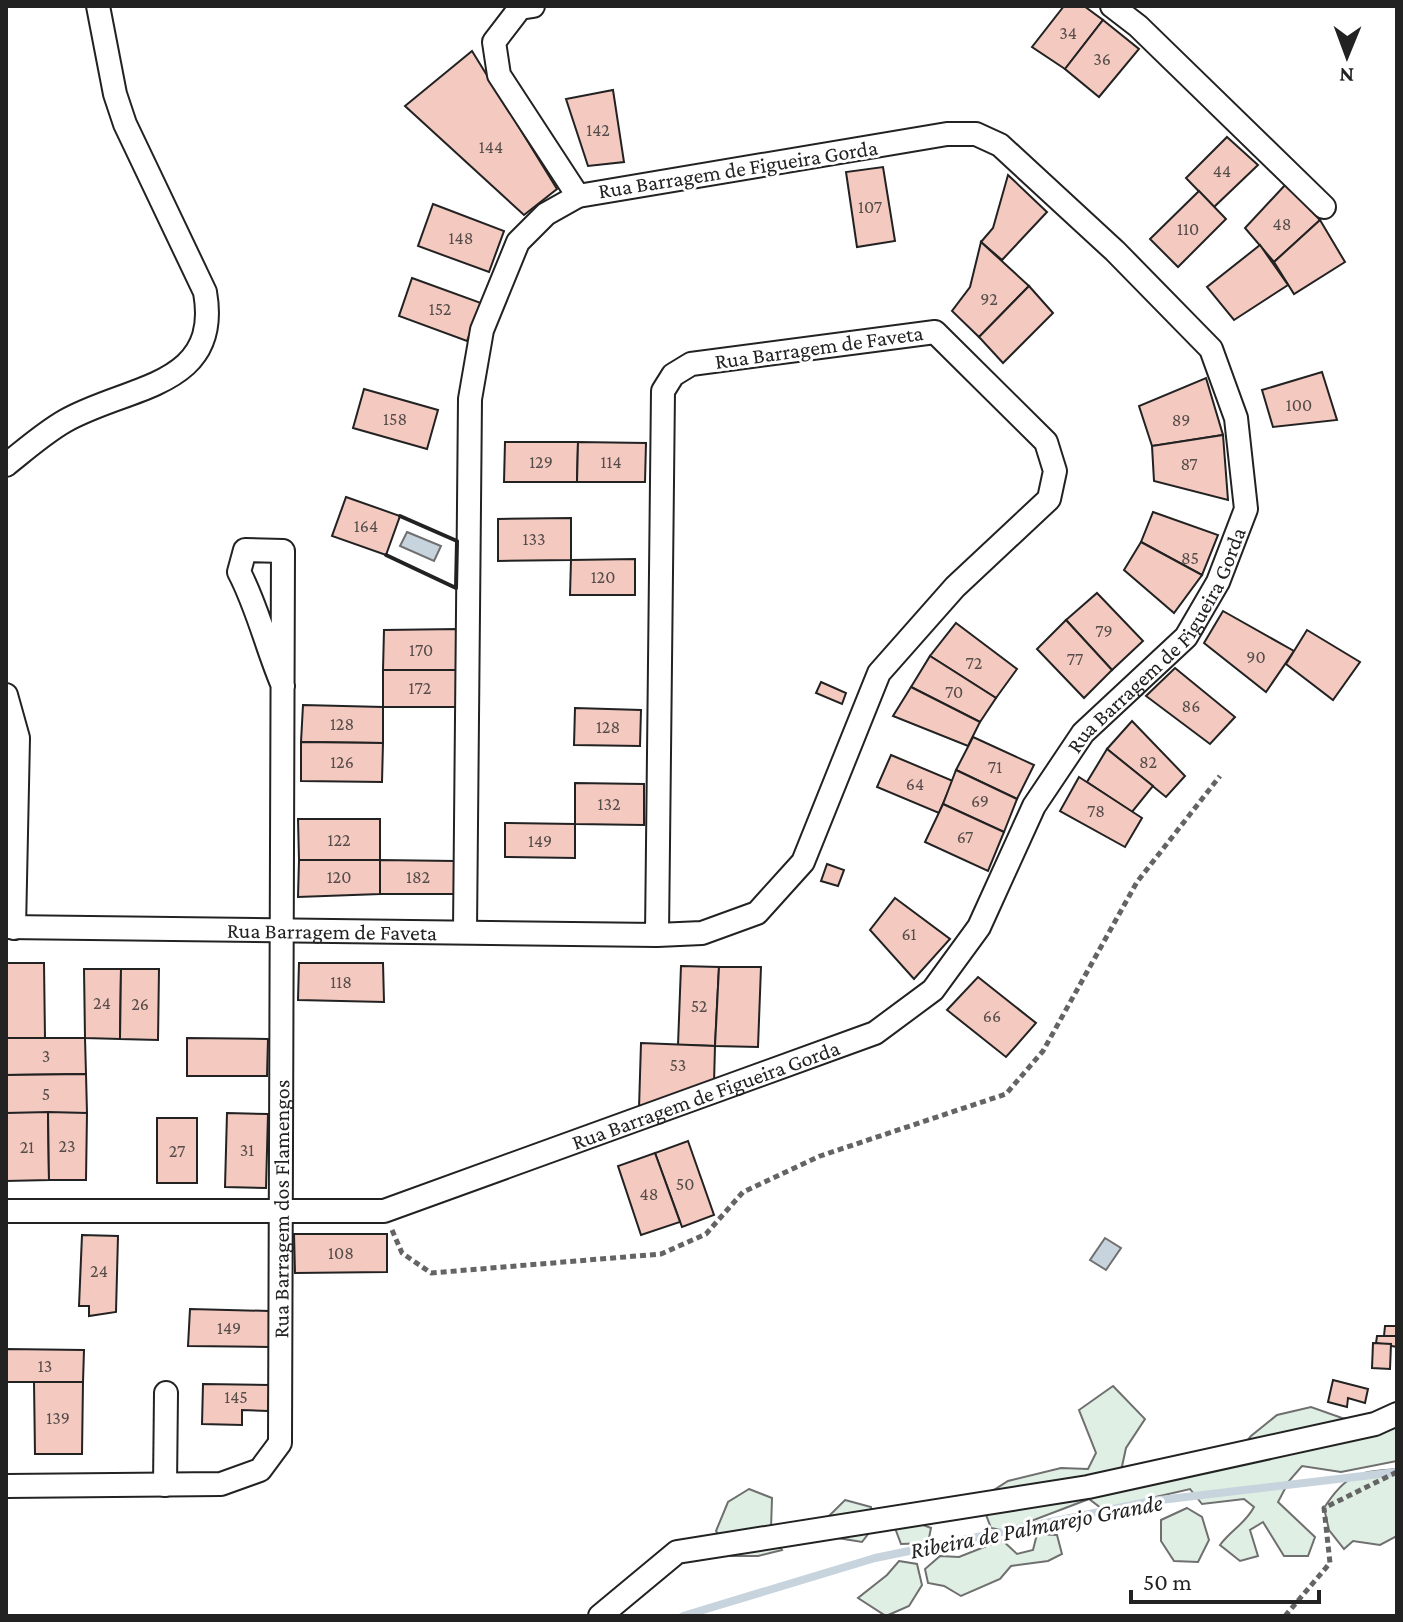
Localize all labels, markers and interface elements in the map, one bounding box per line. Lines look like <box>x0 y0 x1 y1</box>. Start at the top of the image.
north arrow <box>1307 16 1387 96</box>
house number: 34 <box>1059 23 1077 43</box>
house number: 36 <box>1093 49 1111 69</box>
text: N <box>1339 63 1354 88</box>
house number: 142 <box>586 120 610 140</box>
street label: Rua Barragem de Figueira Gorda <box>596 135 880 203</box>
house number: 144 <box>479 137 503 157</box>
house number: 44 <box>1213 161 1231 181</box>
house number: 107 <box>858 197 882 217</box>
house number: 48 <box>1273 214 1291 234</box>
house number: 110 <box>1177 219 1199 239</box>
house number: 148 <box>449 228 473 248</box>
house number: 92 <box>980 289 998 309</box>
house number: 152 <box>429 299 451 319</box>
street label: Rua Barragem de Faveta <box>713 320 925 374</box>
house number: 100 <box>1286 395 1312 415</box>
house number: 158 <box>383 409 407 429</box>
house number: 89 <box>1172 410 1190 430</box>
house number: 129 <box>529 452 553 472</box>
house number: 114 <box>600 452 622 472</box>
house number: 87 <box>1180 454 1198 474</box>
house number: 164 <box>354 516 378 536</box>
street label: Rua Barragem de Figueira Gorda <box>1061 524 1250 757</box>
house number: 133 <box>523 529 545 549</box>
house number: 85 <box>1181 548 1199 568</box>
house number: 120 <box>591 567 615 587</box>
house number: 79 <box>1095 621 1113 641</box>
house number: 170 <box>409 640 433 660</box>
house number: 90 <box>1246 647 1266 667</box>
house number: 77 <box>1067 649 1083 669</box>
house number: 72 <box>966 653 982 673</box>
house number: 172 <box>409 678 431 698</box>
house number: 70 <box>945 682 963 702</box>
house number: 86 <box>1182 696 1200 716</box>
house number: 128 <box>330 714 354 734</box>
house number: 128 <box>596 717 620 737</box>
house number: 126 <box>330 752 354 772</box>
house number: 82 <box>1139 752 1157 772</box>
house number: 71 <box>988 757 1002 777</box>
house number: 64 <box>906 774 924 794</box>
house number: 69 <box>971 791 989 811</box>
house number: 132 <box>597 794 621 814</box>
house number: 78 <box>1087 801 1105 821</box>
house number: 67 <box>957 827 973 847</box>
house number: 122 <box>327 830 351 850</box>
house number: 149 <box>528 831 552 851</box>
house number: 120 <box>327 867 351 887</box>
house number: 182 <box>406 867 430 887</box>
street label: Rua Barragem de Faveta <box>227 917 437 945</box>
house number: 61 <box>901 924 917 944</box>
house number: 118 <box>330 972 352 992</box>
house number: 24 <box>93 993 111 1013</box>
house number: 26 <box>131 994 149 1014</box>
house number: 52 <box>691 996 707 1016</box>
house number: 66 <box>983 1006 1001 1026</box>
street label: Rua Barragem de Figueira Gorda <box>568 1034 843 1154</box>
house number: 3 <box>42 1046 50 1066</box>
house number: 53 <box>670 1055 686 1075</box>
street label: Rua Barragem dos Flamengos <box>268 1080 294 1339</box>
house number: 5 <box>42 1084 50 1104</box>
house number: 23 <box>58 1136 76 1156</box>
house number: 21 <box>20 1137 34 1157</box>
house number: 31 <box>240 1140 254 1160</box>
house number: 27 <box>169 1141 185 1161</box>
house number: 50 <box>676 1174 694 1194</box>
house number: 48 <box>640 1184 658 1204</box>
house number: 108 <box>328 1243 354 1263</box>
house number: 24 <box>90 1261 108 1281</box>
house number: 149 <box>217 1318 241 1338</box>
house number: 13 <box>38 1356 52 1376</box>
house number: 145 <box>224 1387 248 1407</box>
house number: 139 <box>46 1408 70 1428</box>
water label: Ribeira de Palmarejo Grande <box>907 1488 1165 1565</box>
scale bar <box>1131 1554 1319 1604</box>
text: 50 m <box>1143 1568 1192 1595</box>

